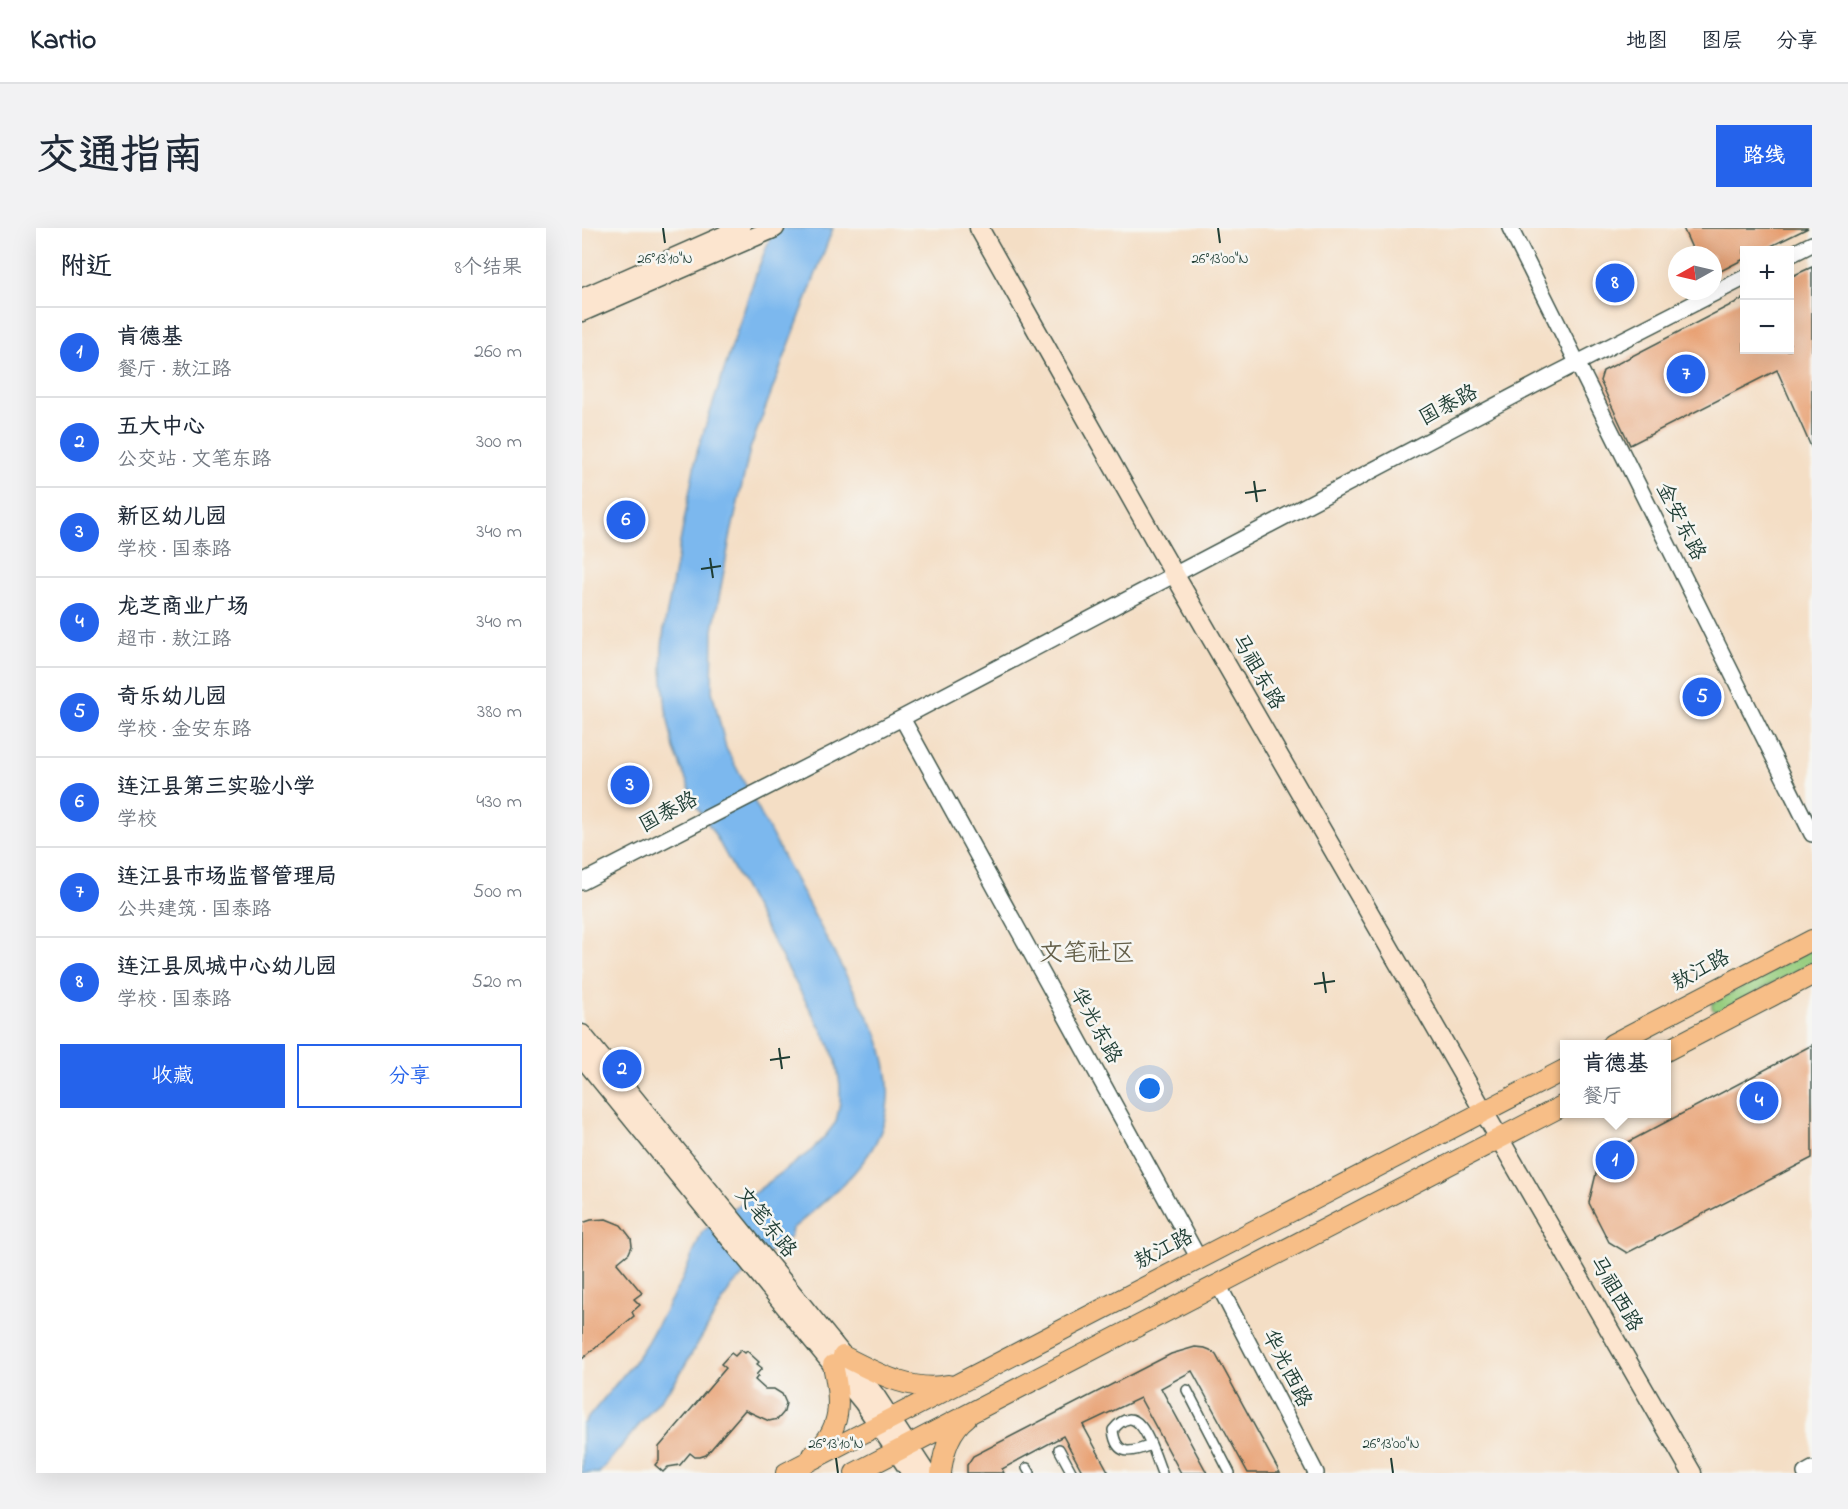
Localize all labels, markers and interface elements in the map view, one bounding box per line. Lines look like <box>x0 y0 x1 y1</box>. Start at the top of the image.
text: Kartio <box>30 21 96 62</box>
text: 地图 <box>1626 27 1668 57</box>
text: 图层 <box>1701 27 1743 57</box>
text: 分享 <box>1776 27 1818 57</box>
button: 路线 <box>1716 125 1812 187</box>
text: 交通指南 <box>36 127 204 188</box>
north arrow <box>1668 246 1722 300</box>
map controls <box>1740 246 1794 354</box>
button: + <box>1740 246 1794 300</box>
text: 26°13'10"N <box>637 248 693 270</box>
text: 26°13'00"N <box>1191 248 1249 270</box>
text: 附近 <box>60 249 112 287</box>
text: 8个结果 <box>455 254 522 283</box>
pin: 8 <box>1596 260 1634 306</box>
button: − <box>1740 300 1794 354</box>
text: 肯德基 <box>117 322 183 354</box>
text: 1 <box>76 338 83 367</box>
text: 260 m <box>474 338 522 367</box>
pin: 7 <box>1666 352 1706 396</box>
text: 餐厅 · 敖江路 <box>117 356 231 385</box>
street label: 国泰路 <box>1414 378 1484 434</box>
text: 五大中心 <box>117 412 205 444</box>
text: 2 <box>75 428 84 457</box>
text: 300 m <box>476 428 522 457</box>
text: 公交站 · 文笔东路 <box>117 446 271 475</box>
street label: 金安东路 <box>1648 478 1712 566</box>
pin: 6 <box>606 498 645 542</box>
text: 新区幼儿园 <box>117 502 227 534</box>
text: 3 <box>75 518 84 547</box>
text: 340 m <box>476 518 522 547</box>
text: 学校 · 国泰路 <box>117 536 231 565</box>
text: 龙芝商业广场 <box>117 592 249 624</box>
text: 4 <box>75 608 84 637</box>
text: 340 m <box>476 608 522 637</box>
text: 超市 · 敖江路 <box>117 626 231 655</box>
street label: 马祖东路 <box>1223 628 1291 716</box>
pin: 5 <box>1682 674 1722 720</box>
text: 奇乐幼儿园 <box>117 682 227 714</box>
text: 5 <box>74 698 85 727</box>
text: 380 m <box>477 698 522 727</box>
text: 学校 · 金安东路 <box>117 716 251 745</box>
pin: 3 <box>610 762 650 808</box>
text: 连江县第三实验小学 <box>117 772 315 804</box>
street label: 国泰路 <box>634 785 704 841</box>
text: 6 <box>75 788 84 817</box>
text: 430 m <box>476 788 522 817</box>
text: 学校 <box>117 806 157 835</box>
text: 连江县市场监督管理局 <box>117 862 337 894</box>
text: 7 <box>75 878 84 907</box>
text: 500 m <box>473 878 522 907</box>
text: 公共建筑 · 国泰路 <box>117 896 271 925</box>
district label: 文笔社区 <box>1039 937 1135 972</box>
street label: 敖江路 <box>1666 943 1736 999</box>
text: 连江县凤城中心幼儿园 <box>117 952 337 984</box>
text: 8 <box>76 968 83 997</box>
text: 520 m <box>471 968 522 997</box>
street label: 华光东路 <box>1062 982 1128 1070</box>
text: 学校 · 国泰路 <box>117 986 231 1015</box>
popup <box>1560 1040 1671 1118</box>
button: 收藏 <box>60 1044 285 1108</box>
button: 分享 <box>297 1044 522 1108</box>
pin: 2 <box>602 1046 642 1092</box>
text: 肯德基 <box>1582 1049 1649 1081</box>
your location <box>1135 1074 1164 1103</box>
pin: 4 <box>1740 1078 1778 1124</box>
text: 餐厅 <box>1582 1083 1622 1112</box>
pin: 1 <box>1596 1138 1634 1182</box>
street label: 文笔东路 <box>727 1181 803 1265</box>
street label: 敖江路 <box>1129 1222 1199 1278</box>
street label: 马祖西路 <box>1581 1250 1649 1338</box>
street label: 华光西路 <box>1254 1325 1318 1413</box>
text: 26°13'10"N <box>808 1433 864 1455</box>
text: 26°13'00"N <box>1362 1433 1420 1455</box>

